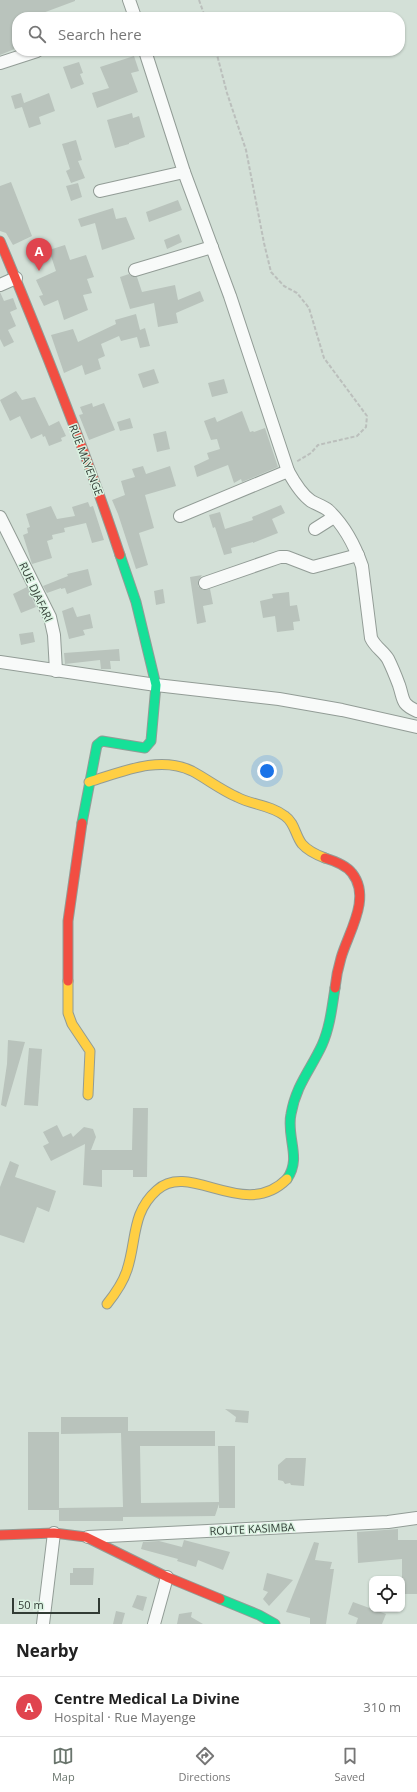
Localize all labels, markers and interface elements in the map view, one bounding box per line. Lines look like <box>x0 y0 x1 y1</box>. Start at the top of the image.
search box <box>12 12 405 56</box>
icon: search <box>26 23 48 45</box>
text: Search here <box>58 24 142 44</box>
pin: A <box>26 238 52 271</box>
street label: RUE MAYENGE <box>66 422 107 498</box>
street label: RUE DJAFARI <box>16 560 57 624</box>
your location <box>257 761 277 781</box>
street label: ROUTE KASIMBA <box>209 1519 295 1538</box>
map controls <box>369 1576 405 1612</box>
button: locate <box>369 1576 405 1612</box>
scale bar <box>12 1596 100 1615</box>
text: 50 m <box>18 1597 44 1612</box>
text: Nearby <box>16 1639 78 1662</box>
text: Centre Medical La Divine <box>54 1688 240 1708</box>
text: A <box>25 1698 33 1716</box>
text: 310 m <box>363 1698 401 1716</box>
text: Hospital · Rue Mayenge <box>54 1708 196 1726</box>
tab: Map <box>52 1745 75 1784</box>
tab: Directions <box>179 1745 231 1784</box>
tab: Saved <box>334 1745 365 1784</box>

